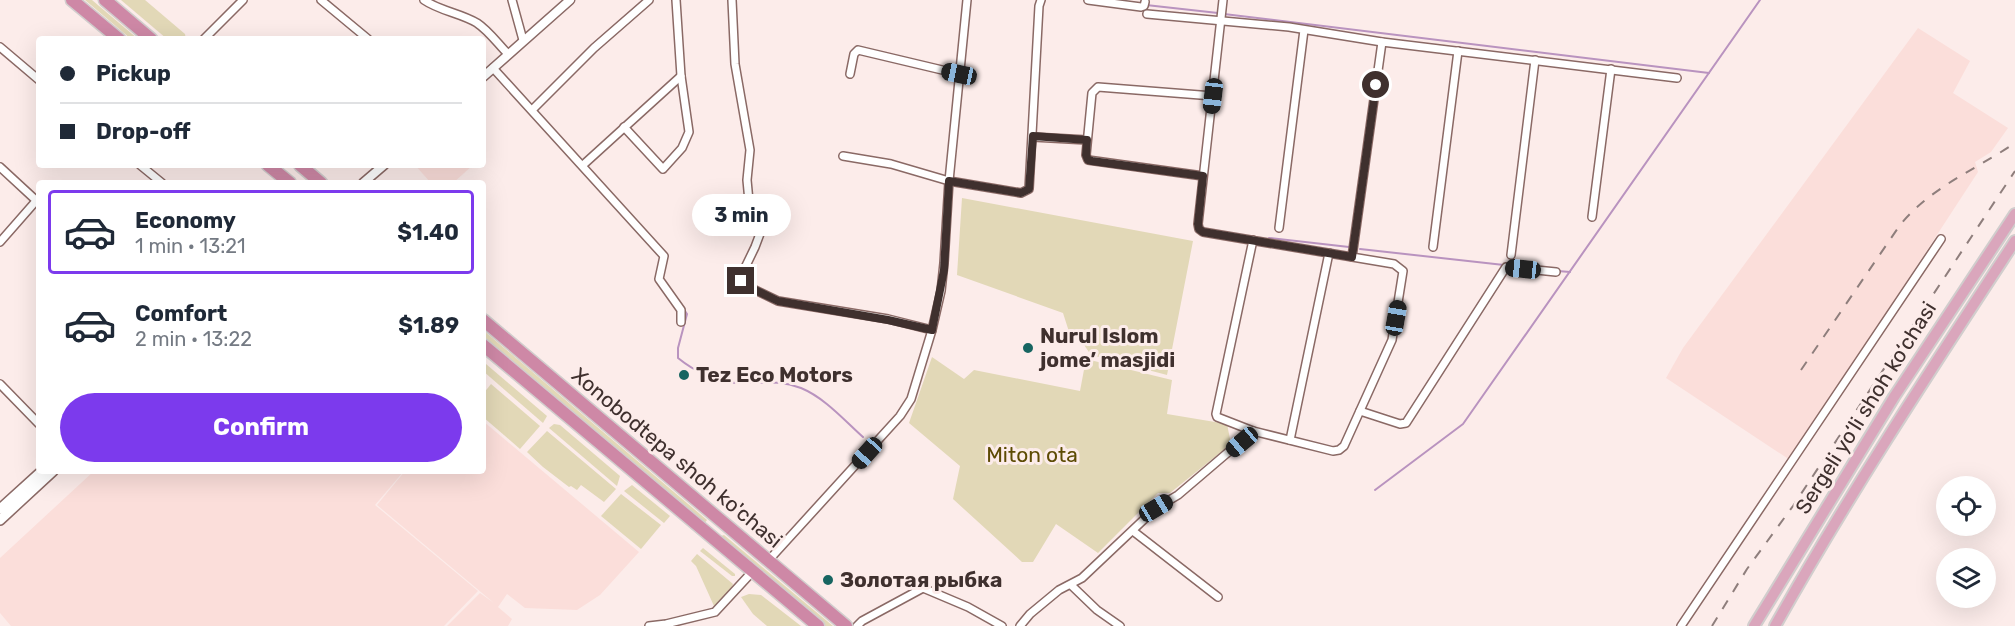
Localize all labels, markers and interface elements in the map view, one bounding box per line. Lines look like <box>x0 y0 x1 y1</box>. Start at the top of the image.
text: Pickup <box>96 60 171 87</box>
car <box>940 61 978 87</box>
route start <box>1362 71 1389 98</box>
car <box>1202 77 1224 115</box>
text: Drop-off <box>96 118 191 145</box>
callout: 3 min <box>692 194 790 236</box>
text: 3 min <box>714 203 769 227</box>
icon: car <box>63 205 117 259</box>
text: Economy <box>135 207 236 234</box>
text: $1.40 <box>397 219 459 246</box>
text: 1 min · 13:21 <box>135 234 246 258</box>
car <box>1504 258 1542 280</box>
route end <box>727 267 754 294</box>
street label: Sergeli yo‘li shoh ko‘chasi <box>1790 297 1941 519</box>
icon: car <box>63 298 117 352</box>
car <box>1384 299 1408 337</box>
text: Comfort <box>135 300 227 327</box>
text: $1.89 <box>398 312 459 339</box>
place label: Nurul Islom jome’ masjidi <box>1038 323 1175 372</box>
text: 2 min · 13:22 <box>135 327 252 351</box>
marker: Nurul Islom jome’ masjidi <box>1021 341 1035 355</box>
street label: Xonobodtepa shoh ko'chasi <box>567 362 788 553</box>
place label: Tez Eco Motors <box>696 362 853 387</box>
marker: Tez Eco Motors <box>677 368 691 382</box>
button: Confirm <box>60 393 462 462</box>
car <box>1222 424 1262 460</box>
car <box>848 434 886 472</box>
park label: Miton ota <box>986 442 1078 467</box>
map controls <box>1936 476 1996 608</box>
button: locate <box>1936 476 1996 536</box>
car <box>1136 491 1176 525</box>
button: layers <box>1936 548 1996 608</box>
place label: Золотая рыбка <box>840 567 1002 592</box>
marker: Золотая рыбка <box>821 573 835 587</box>

